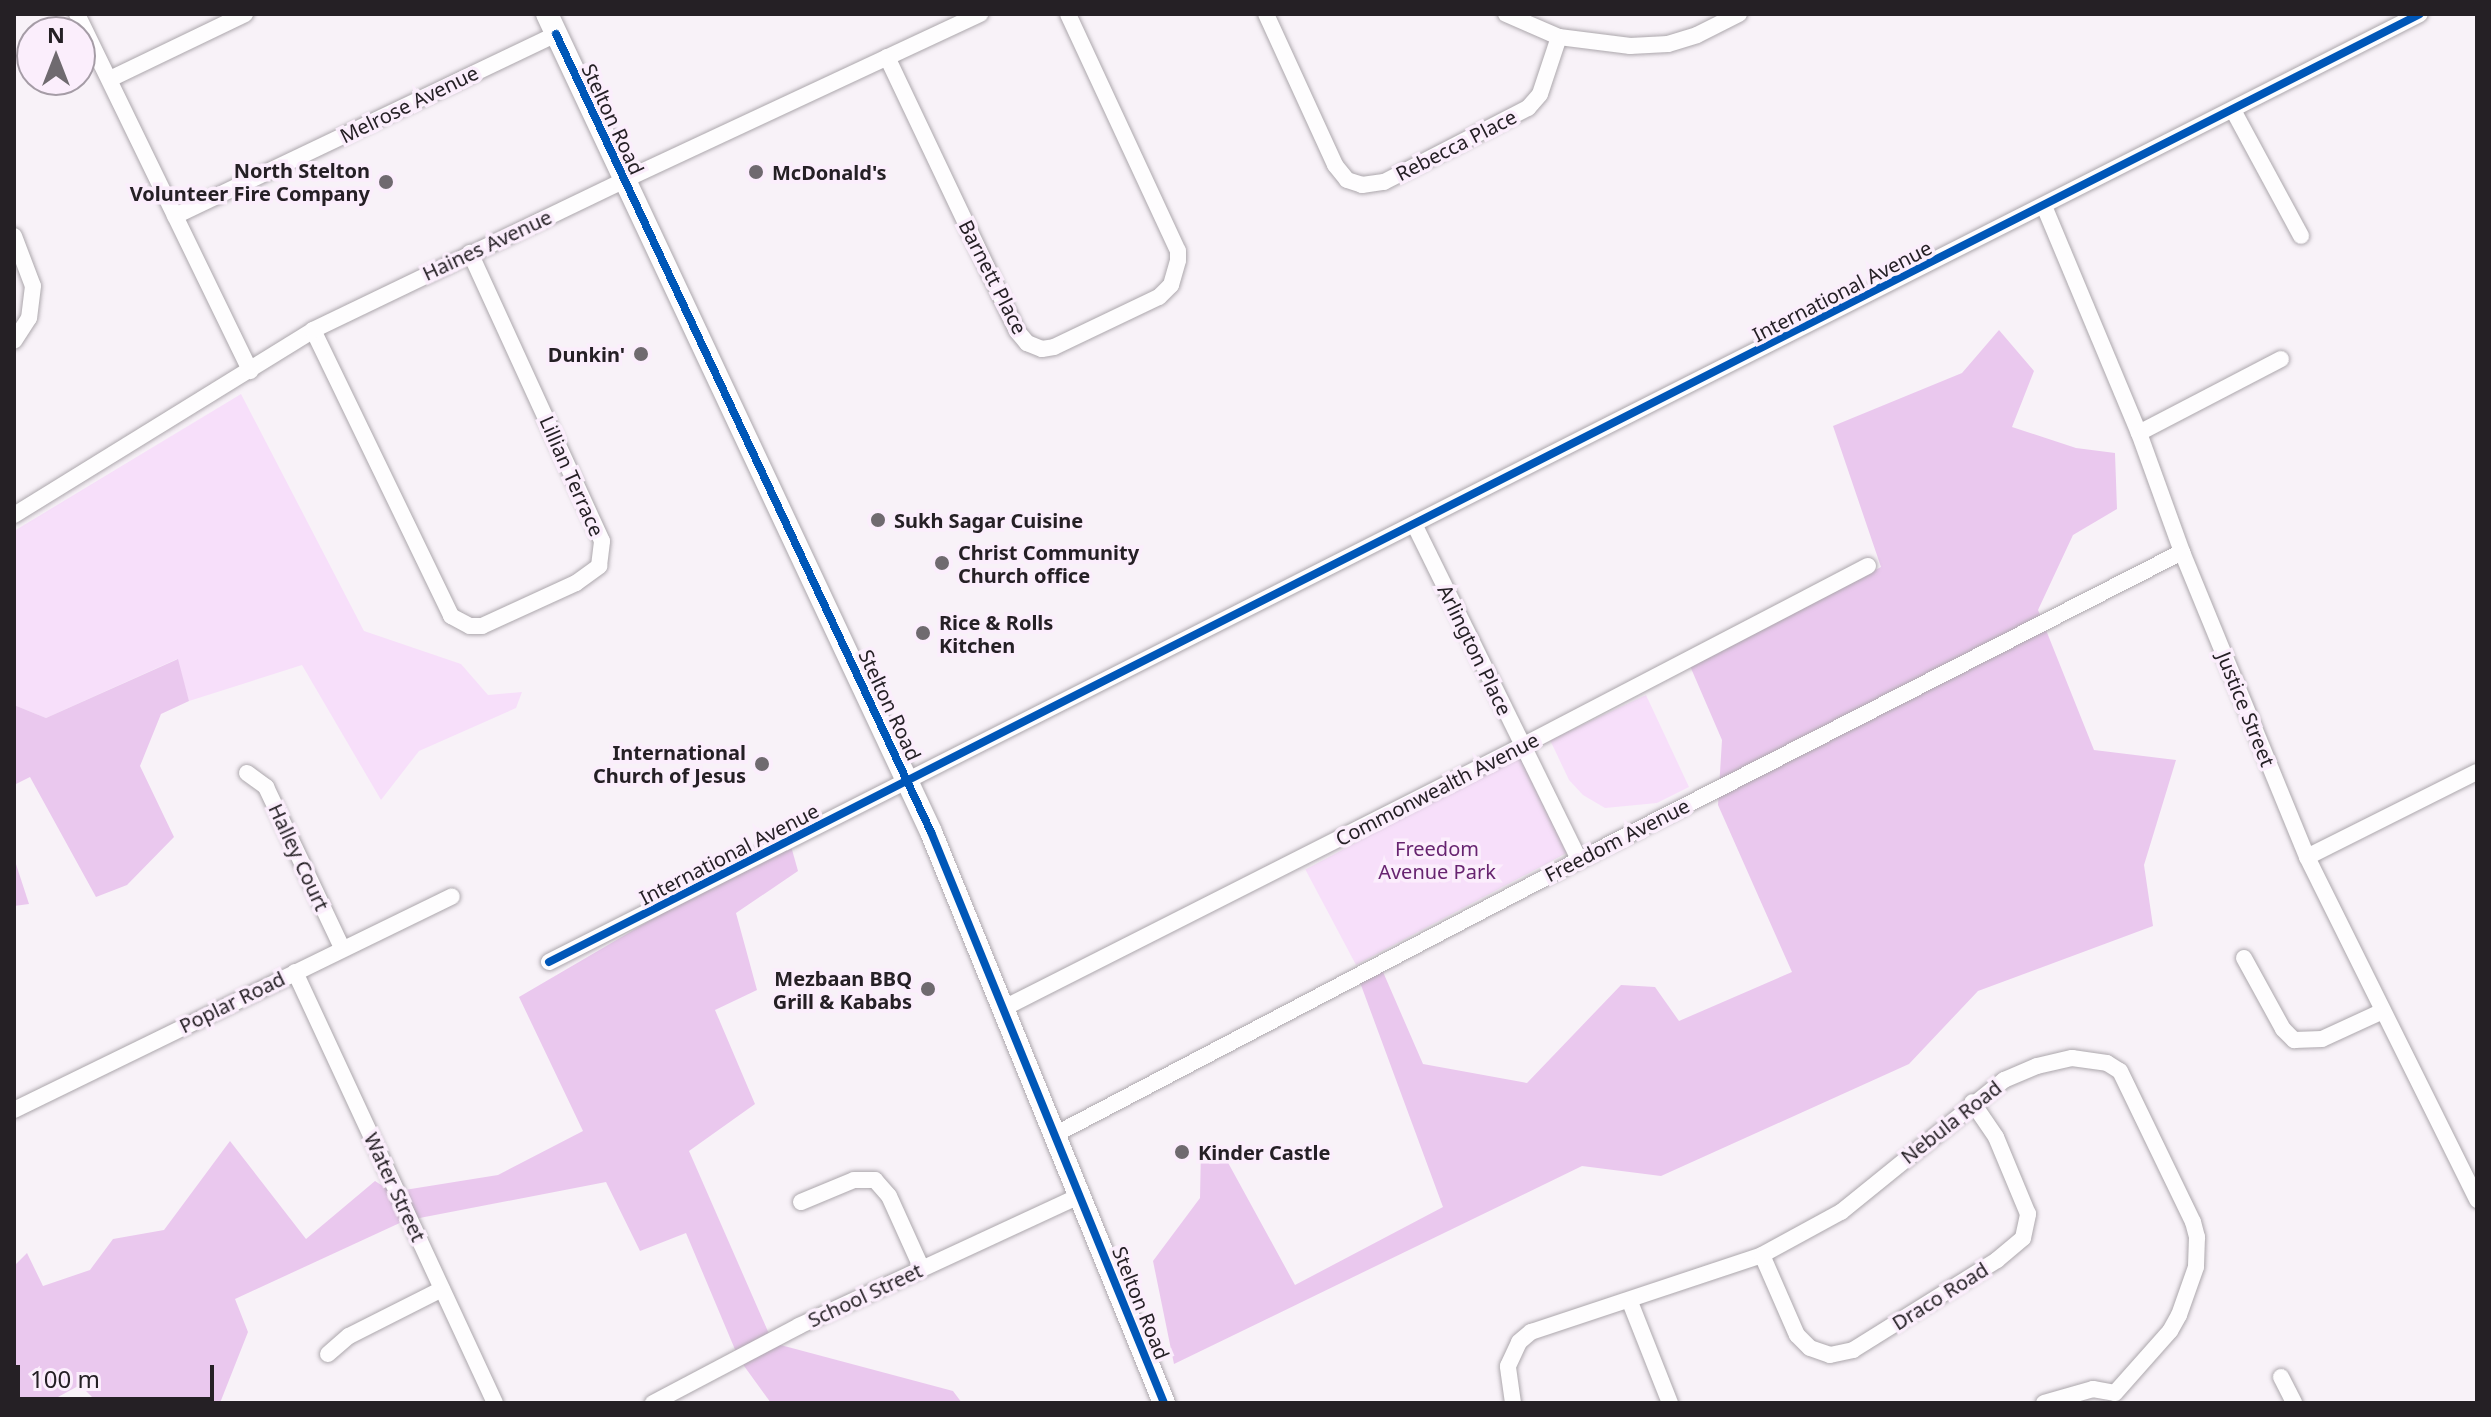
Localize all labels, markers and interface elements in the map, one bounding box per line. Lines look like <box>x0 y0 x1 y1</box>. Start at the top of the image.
north arrow <box>16 16 96 96</box>
text: N <box>47 19 65 49</box>
street label: Melrose Avenue <box>336 60 482 148</box>
street label: Stelton Road <box>577 60 649 178</box>
street label: Rebecca Place <box>1392 104 1520 186</box>
place label: North Stelton Volunteer Fire Company <box>130 158 370 205</box>
place label: McDonald's <box>772 160 887 184</box>
marker: McDonald's <box>747 163 765 181</box>
marker: North Stelton Volunteer Fire Company <box>377 173 395 191</box>
street label: Haines Avenue <box>419 205 555 285</box>
street label: Barnett Place <box>954 216 1032 338</box>
street label: International Avenue <box>1748 235 1936 347</box>
place label: Dunkin' <box>548 342 625 366</box>
marker: Dunkin' <box>632 345 650 363</box>
street label: Lillian Terrace <box>535 412 609 540</box>
place label: Sukh Sagar Cuisine <box>894 508 1083 532</box>
marker: Sukh Sagar Cuisine <box>869 511 887 529</box>
place label: Christ Community Church office <box>958 540 1139 587</box>
marker: Christ Community Church office <box>933 554 951 572</box>
street label: Arlington Place <box>1433 581 1517 719</box>
place label: Rice & Rolls Kitchen <box>939 610 1053 657</box>
marker: Rice & Rolls Kitchen <box>914 624 932 642</box>
street label: Stelton Road <box>854 646 926 764</box>
street label: Justice Street <box>2212 648 2280 770</box>
street label: Commonwealth Avenue <box>1331 727 1543 851</box>
place label: International Church of Jesus <box>593 740 746 787</box>
marker: International Church of Jesus <box>753 755 771 773</box>
street label: Freedom Avenue <box>1541 793 1693 887</box>
street label: International Avenue <box>635 798 823 910</box>
street label: Halley Court <box>264 800 334 914</box>
park label: Freedom Avenue Park <box>1378 836 1496 883</box>
street label: Poplar Road <box>175 966 289 1038</box>
place label: Mezbaan BBQ Grill & Kababs <box>773 966 912 1013</box>
marker: Mezbaan BBQ Grill & Kababs <box>919 980 937 998</box>
street label: Nebula Road <box>1896 1075 2006 1169</box>
street label: Water Street <box>359 1129 431 1245</box>
place label: Kinder Castle <box>1198 1140 1330 1164</box>
marker: Kinder Castle <box>1173 1143 1191 1161</box>
street label: Stelton Road <box>1107 1243 1175 1363</box>
street label: Draco Road <box>1888 1257 1992 1335</box>
street label: School Street <box>804 1258 926 1332</box>
scale bar <box>20 1349 218 1399</box>
text: 100 m <box>30 1362 100 1395</box>

